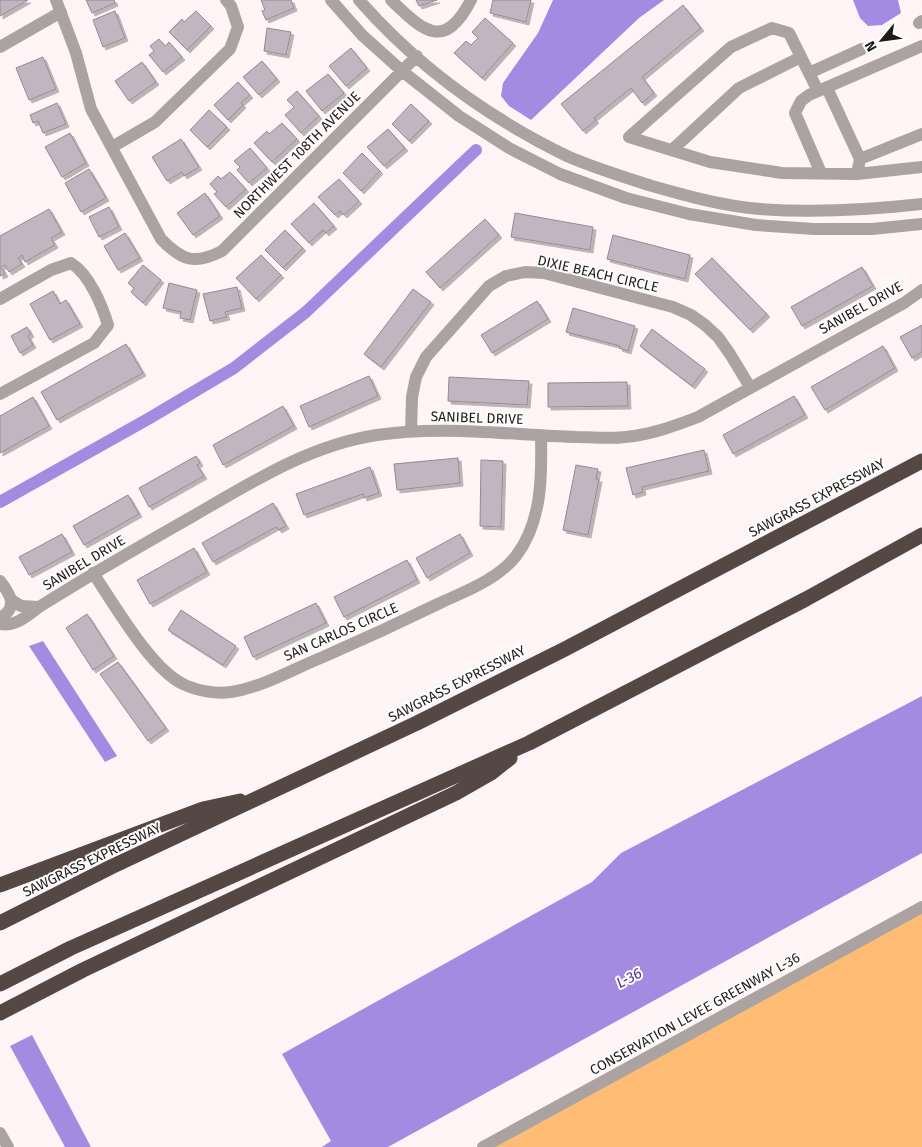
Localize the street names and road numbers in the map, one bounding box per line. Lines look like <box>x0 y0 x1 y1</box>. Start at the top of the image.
street label: NORTHWEST 108TH AVENUE <box>230 88 364 222</box>
street label: DIXIE BEACH CIRCLE <box>536 252 660 296</box>
street label: SANIBEL DRIVE <box>816 278 906 338</box>
street label: SANIBEL DRIVE <box>430 408 524 428</box>
street label: SAWGRASS EXPRESSWAY <box>746 455 888 541</box>
street label: SANIBEL DRIVE <box>40 532 128 594</box>
street label: SAN CARLOS CIRCLE <box>281 599 401 665</box>
street label: SAWGRASS EXPRESSWAY <box>385 642 529 726</box>
street label: SAWGRASS EXPRESSWAY <box>20 819 164 901</box>
street label: CONSERVATION LEVEE GREENWAY L-36 <box>587 949 803 1079</box>

